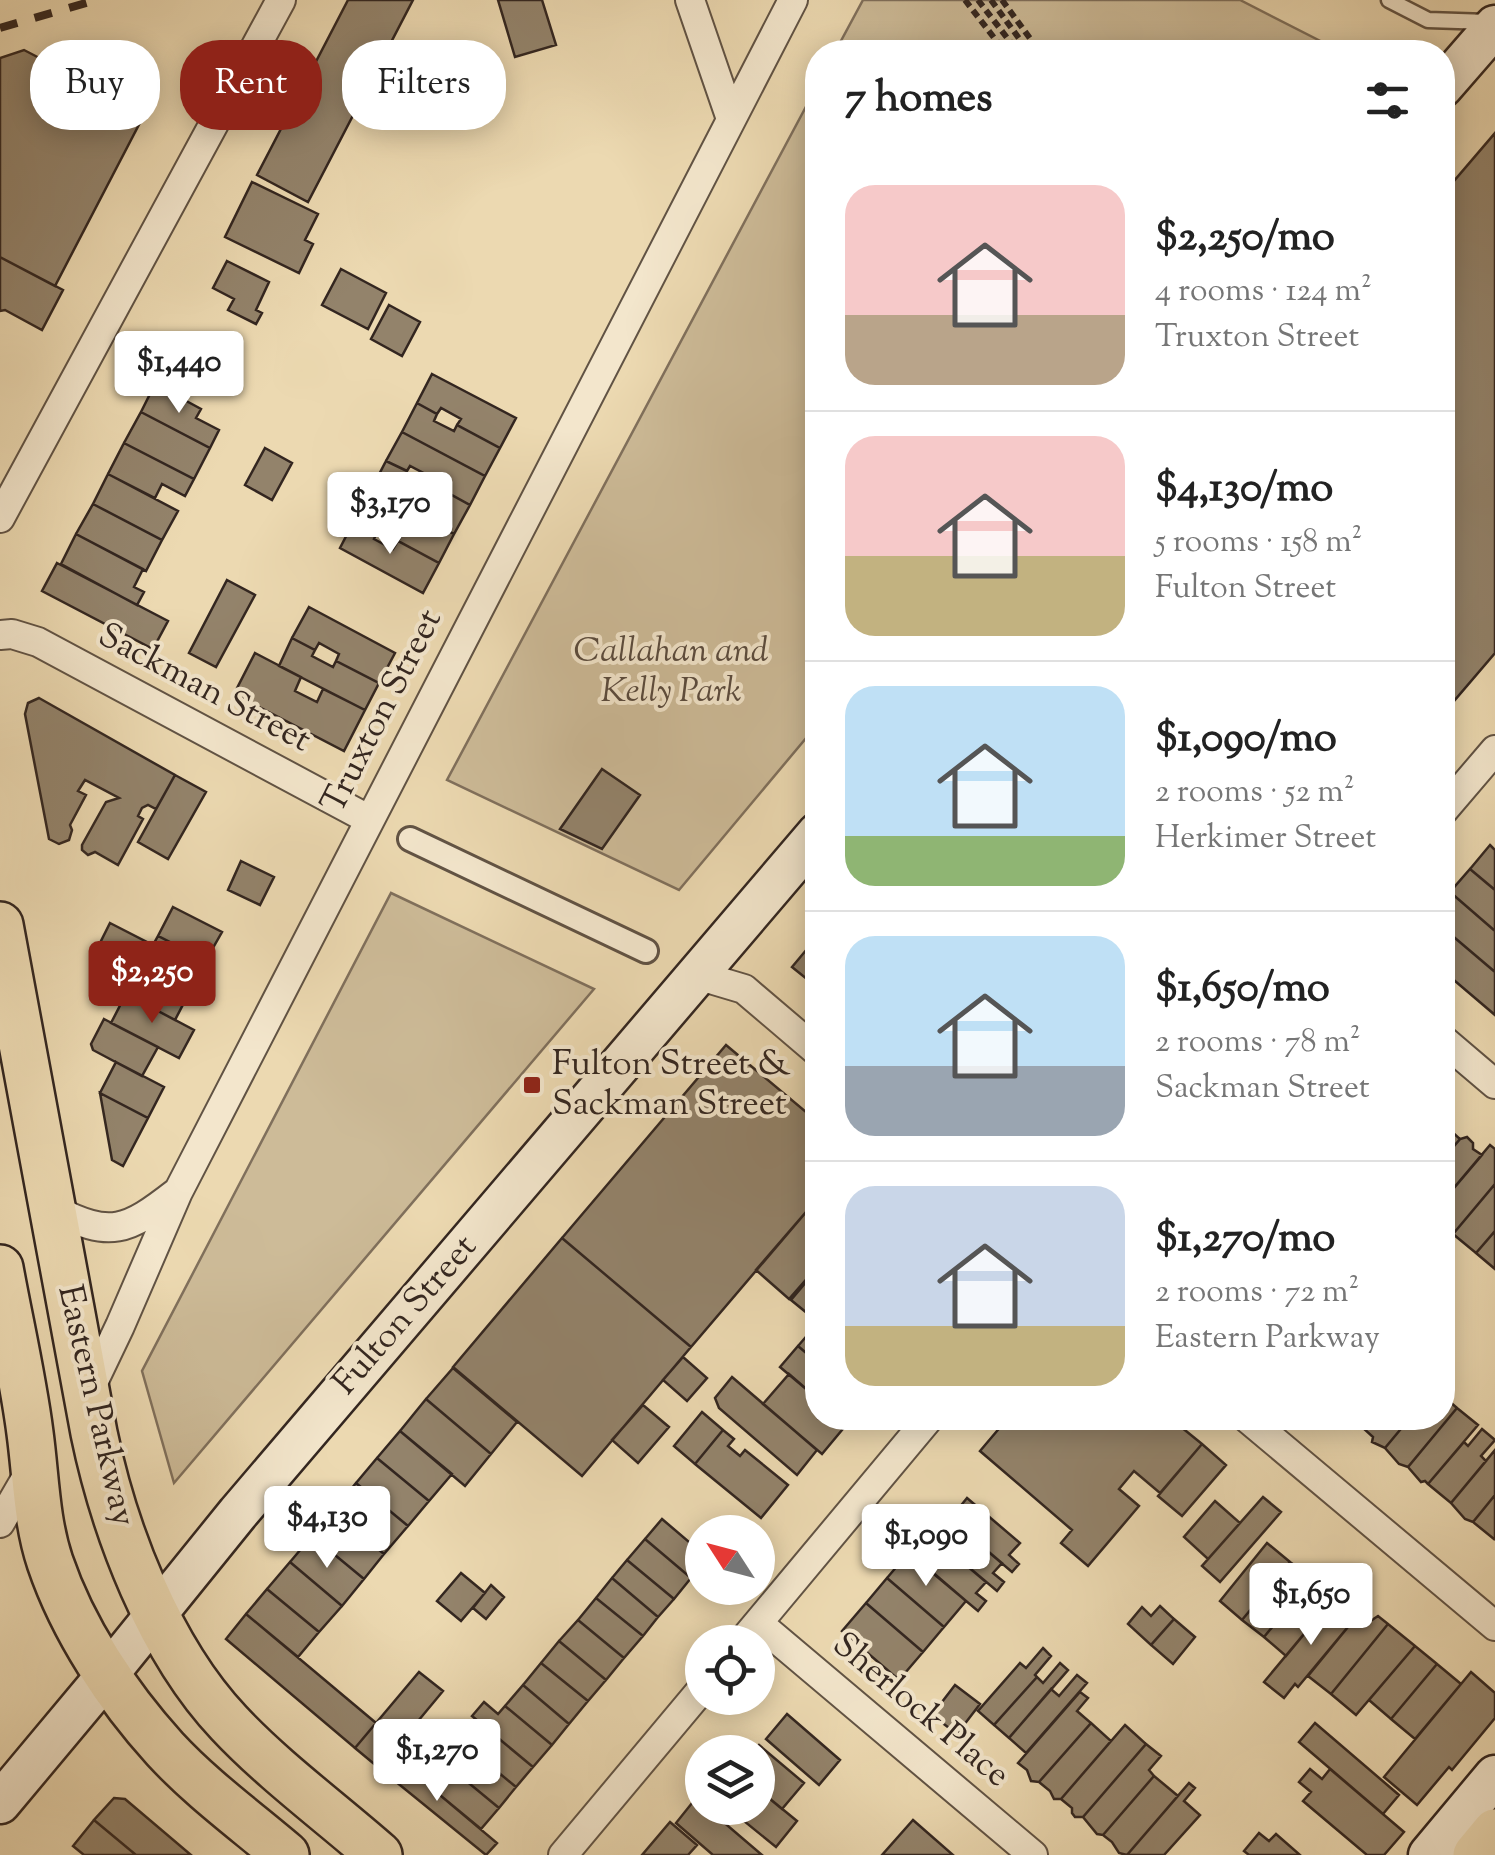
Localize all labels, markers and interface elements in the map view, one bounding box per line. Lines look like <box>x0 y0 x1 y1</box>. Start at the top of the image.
chip: Buy <box>30 40 160 130</box>
chip: Rent <box>180 40 322 130</box>
chip: Filters <box>342 40 506 130</box>
text: 7 homes <box>845 70 993 130</box>
icon: filters <box>1360 73 1415 128</box>
text: $2,250/mo <box>1155 209 1335 269</box>
icon: home <box>925 225 1045 345</box>
text: 4 rooms · 124 m² <box>1155 269 1372 315</box>
text: Truxton Street <box>1155 315 1359 361</box>
pin: $1,440 <box>98 331 260 416</box>
text: $1,440 <box>137 340 221 386</box>
text: $4,130/mo <box>1155 460 1333 520</box>
pin: $3,170 <box>309 472 471 557</box>
icon: home <box>925 476 1045 596</box>
text: $3,170 <box>349 481 431 527</box>
text: 5 rooms · 158 m² <box>1155 520 1362 566</box>
text: Fulton Street <box>1155 566 1336 612</box>
street label: Truxton Street <box>310 601 456 823</box>
street label: Sackman Street <box>88 611 320 767</box>
park label: Callahan and Kelly Park <box>574 627 768 718</box>
text: $1,090/mo <box>1155 710 1337 770</box>
icon: home <box>925 726 1045 846</box>
text: 2 rooms · 52 m² <box>1155 770 1355 816</box>
text: Herkimer Street <box>1155 816 1376 862</box>
pin: $2,250 <box>71 941 233 1026</box>
text: $2,250 <box>111 950 193 996</box>
text: $1,650/mo <box>1155 960 1330 1020</box>
icon: home <box>925 976 1045 1096</box>
text: 2 rooms · 78 m² <box>1155 1020 1361 1066</box>
place label: Fulton Street & Sackman Street <box>552 1040 791 1131</box>
text: Sackman Street <box>1155 1066 1370 1112</box>
marker: Fulton Street & Sackman Street <box>521 1074 543 1096</box>
text: $1,270/mo <box>1155 1210 1335 1270</box>
street label: Fulton Street <box>322 1225 490 1407</box>
icon: home <box>925 1226 1045 1346</box>
text: 2 rooms · 72 m² <box>1155 1270 1359 1316</box>
street label: Eastern Parkway <box>42 1280 148 1532</box>
text: Eastern Parkway <box>1155 1316 1380 1362</box>
pin: $4,130 <box>246 1486 408 1571</box>
text: $4,130 <box>286 1495 368 1541</box>
pin: $1,090 <box>845 1504 1007 1589</box>
text: $1,090 <box>884 1513 968 1559</box>
north arrow <box>685 1515 775 1605</box>
map controls <box>685 1515 775 1825</box>
pin: $1,650 <box>1230 1563 1392 1648</box>
text: $1,650 <box>1271 1572 1351 1618</box>
street label: Sherlock Place <box>820 1621 1020 1801</box>
button: locate <box>685 1625 775 1715</box>
pin: $1,270 <box>356 1719 518 1804</box>
text: $1,270 <box>395 1728 479 1774</box>
button: layers <box>685 1735 775 1825</box>

